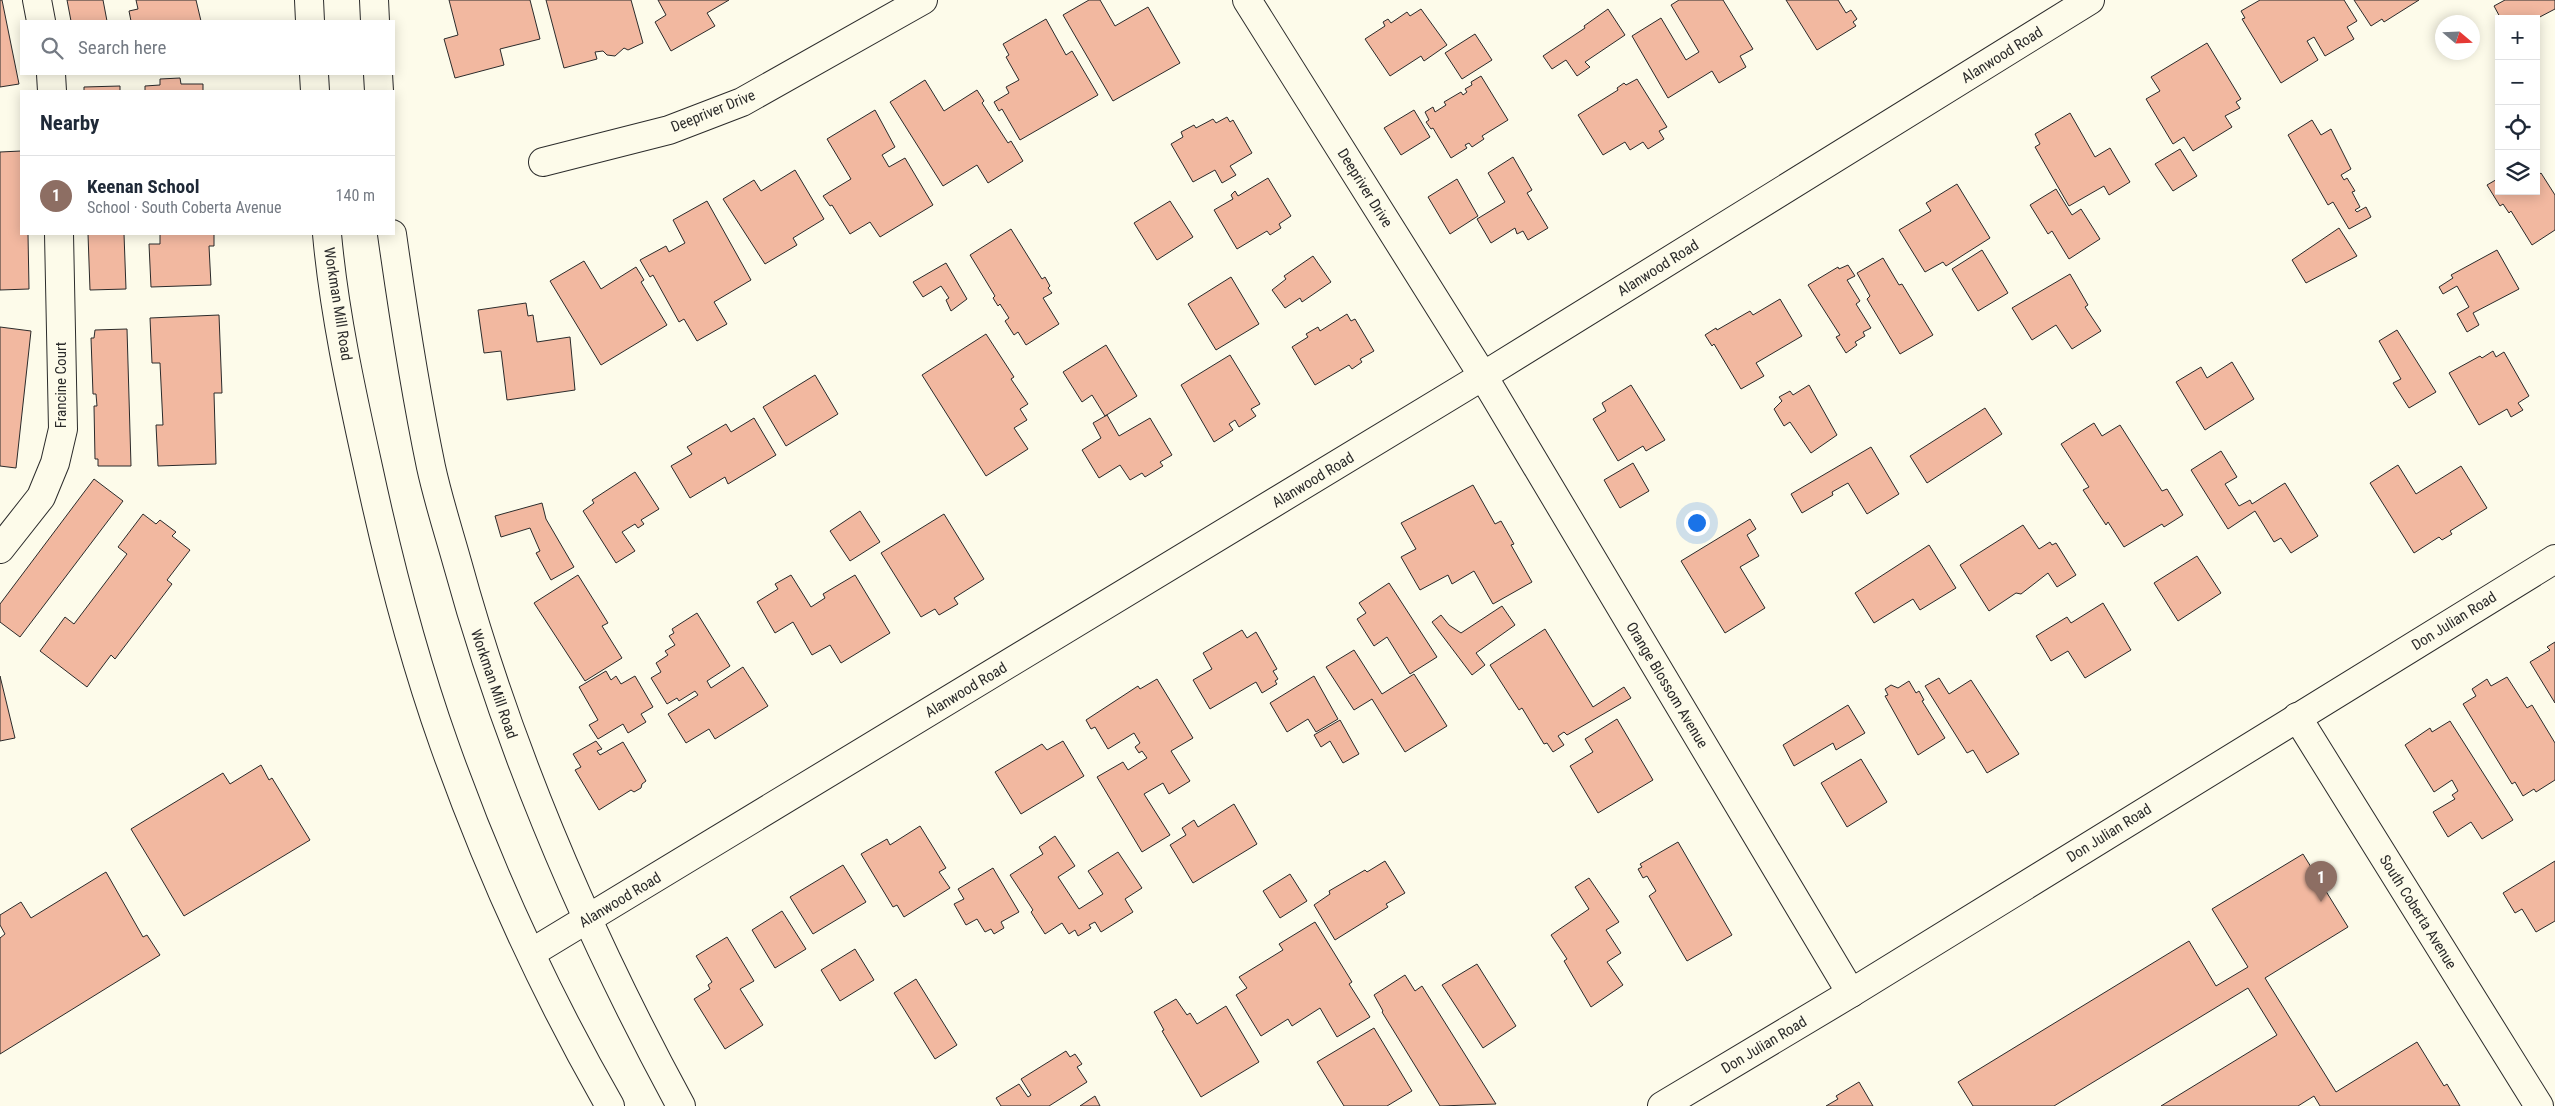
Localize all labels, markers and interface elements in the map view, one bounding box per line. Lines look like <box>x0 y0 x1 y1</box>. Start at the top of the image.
north arrow <box>2435 15 2480 60</box>
map controls <box>2495 15 2540 195</box>
button: + <box>2495 15 2540 60</box>
search box <box>20 20 395 75</box>
street label: Alanwood Road <box>1958 23 2046 87</box>
icon: search <box>38 34 66 62</box>
text: Search here <box>78 36 166 59</box>
button: − <box>2495 60 2540 105</box>
street label: Deepriver Drive <box>668 86 758 136</box>
button: locate <box>2495 105 2540 150</box>
text: Nearby <box>40 111 99 135</box>
street label: Deepriver Drive <box>1334 145 1396 231</box>
button: layers <box>2495 150 2540 195</box>
text: Keenan School <box>87 175 200 198</box>
text: 1 <box>52 186 60 205</box>
text: 140 m <box>336 186 375 205</box>
text: School · South Coberta Avenue <box>87 198 281 217</box>
street label: Alanwood Road <box>1614 236 1702 300</box>
street label: Workman Mill Road <box>320 246 356 362</box>
street label: Francine Court <box>52 342 70 428</box>
street label: Alanwood Road <box>1269 449 1357 511</box>
your location <box>1684 510 1710 536</box>
street label: Don Julian Road <box>2408 588 2500 654</box>
street label: Orange Blossom Avenue <box>1622 619 1712 751</box>
street label: Workman Mill Road <box>467 627 521 741</box>
street label: Alanwood Road <box>922 659 1010 721</box>
street label: Don Julian Road <box>2063 800 2155 866</box>
street label: South Coberta Avenue <box>2376 852 2460 972</box>
pin: 1 <box>2305 861 2337 902</box>
street label: Alanwood Road <box>576 869 664 931</box>
street label: Don Julian Road <box>1718 1013 1810 1077</box>

